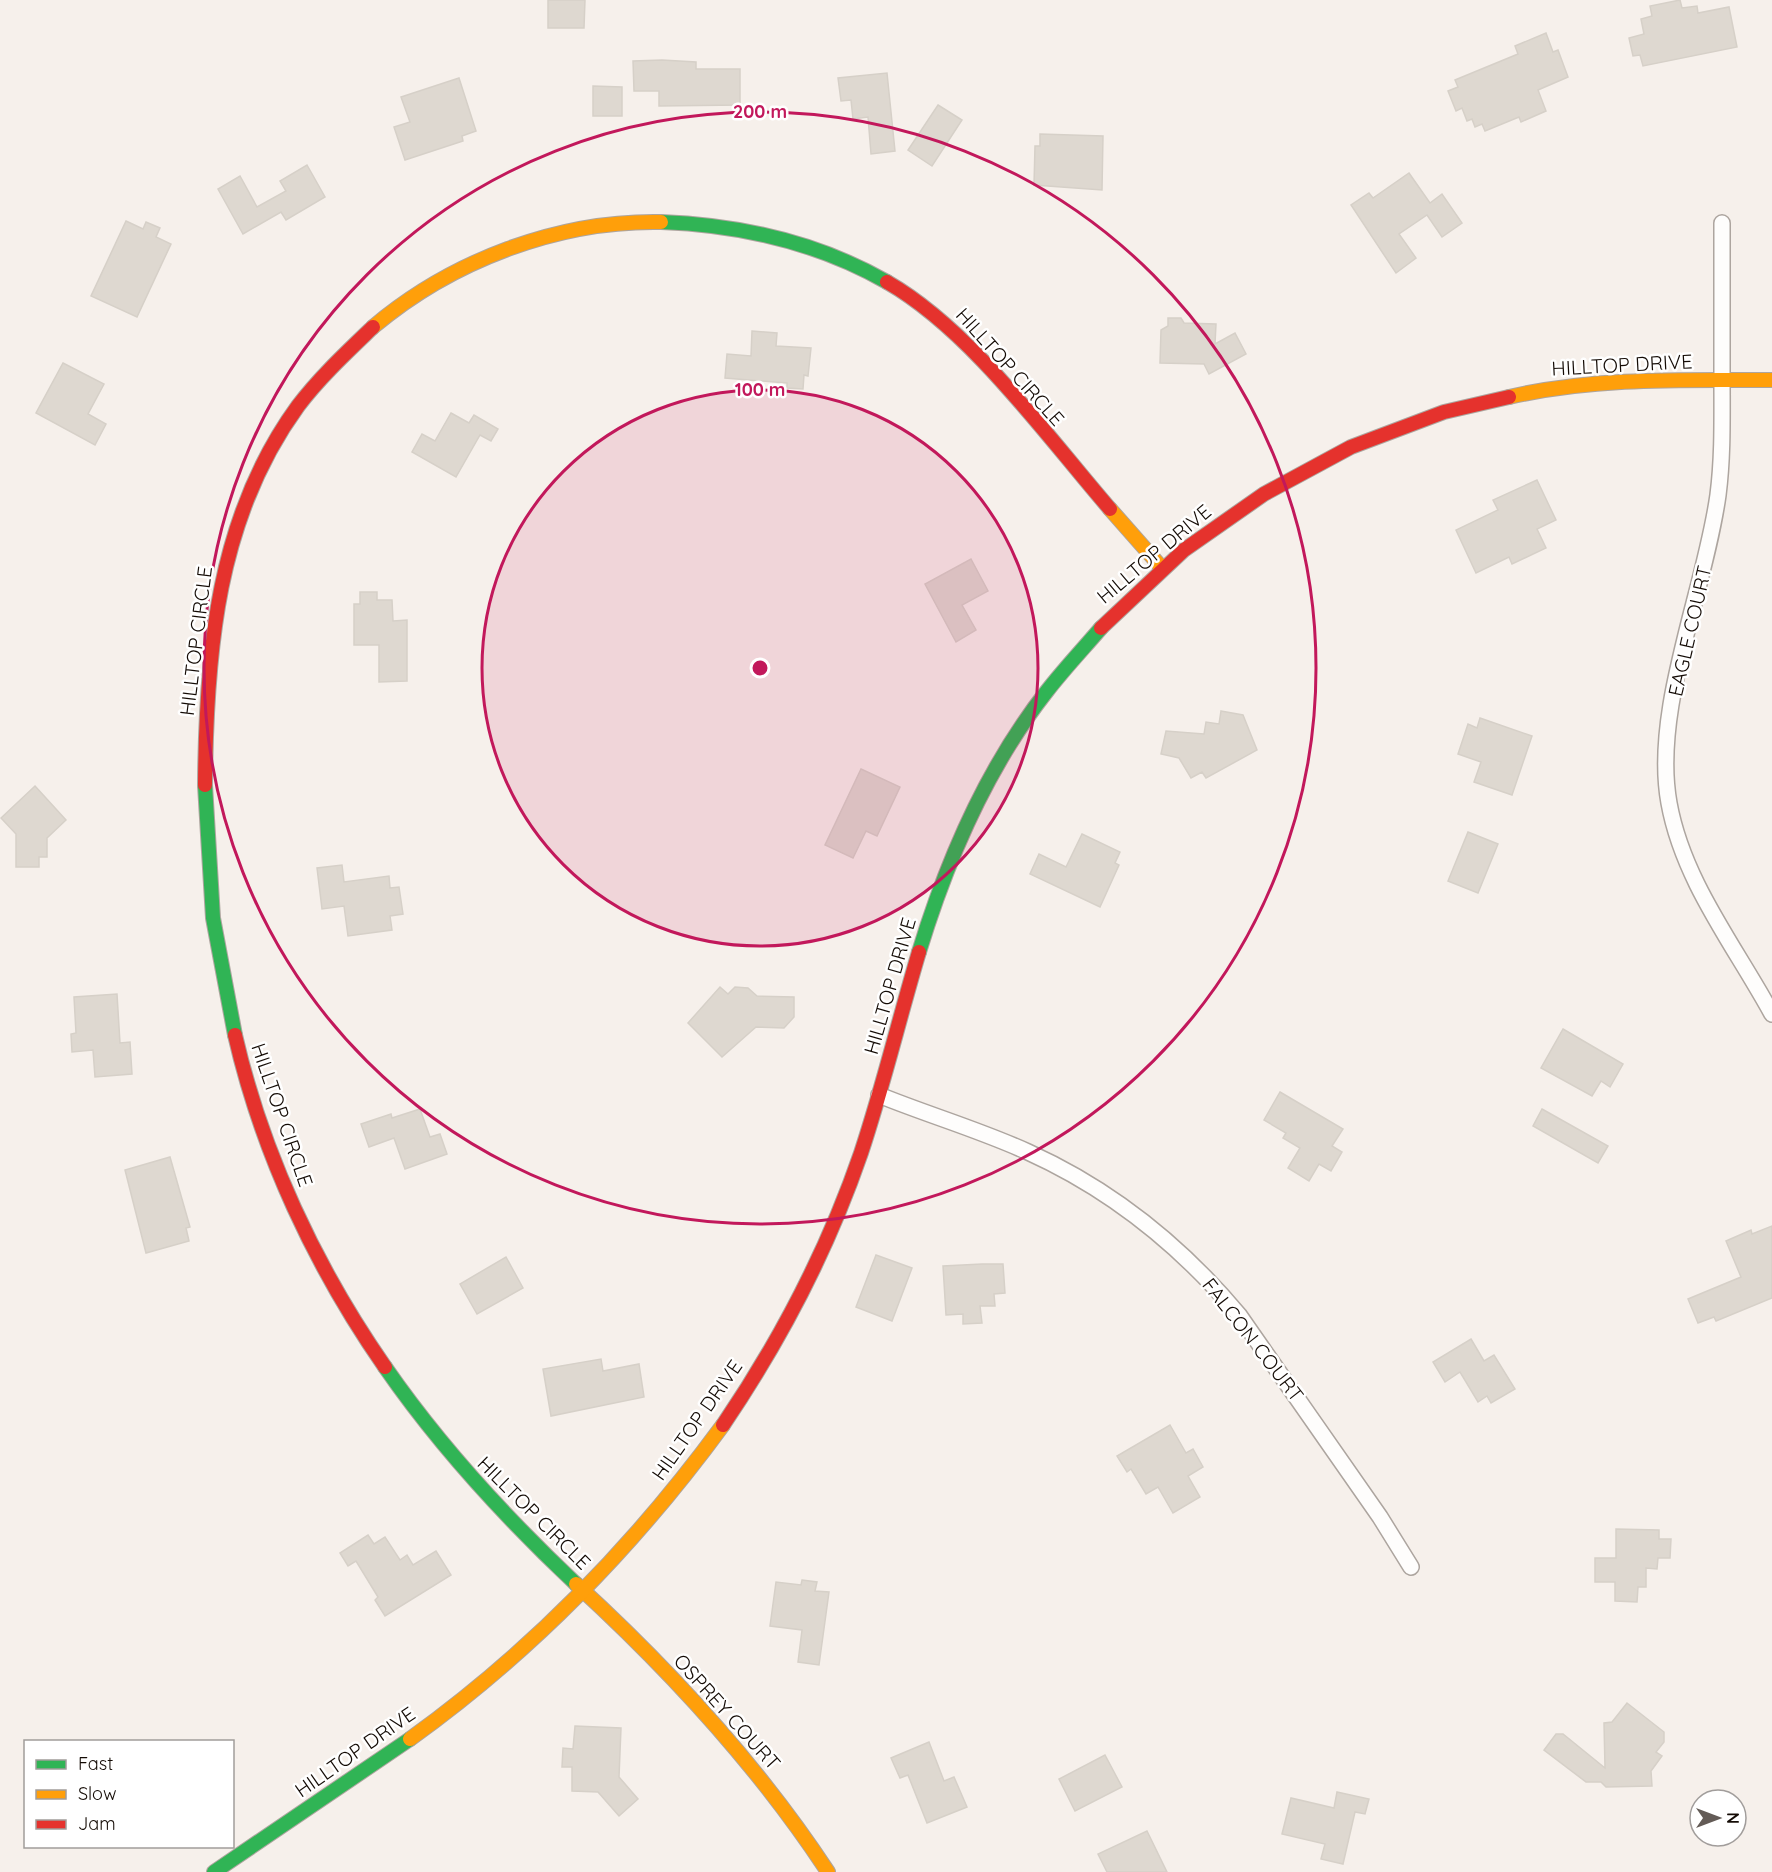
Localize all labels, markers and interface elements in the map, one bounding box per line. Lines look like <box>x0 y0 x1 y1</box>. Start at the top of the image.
text: 200 m <box>733 100 787 123</box>
street label: HILLTOP CIRCLE <box>951 302 1070 431</box>
street label: HILLTOP DRIVE <box>1551 348 1693 381</box>
text: 100 m <box>735 378 785 401</box>
street label: HILLTOP DRIVE <box>1092 499 1216 609</box>
street label: EAGLE COURT <box>1662 563 1717 699</box>
street label: HILLTOP CIRCLE <box>174 565 217 717</box>
centre of rings <box>750 658 770 678</box>
street label: HILLTOP DRIVE <box>858 914 921 1057</box>
street label: HILLTOP CIRCLE <box>246 1040 319 1190</box>
street label: FALCON COURT <box>1197 1273 1310 1407</box>
street label: HILLTOP DRIVE <box>646 1355 747 1485</box>
street label: HILLTOP CIRCLE <box>472 1451 596 1575</box>
street label: OSPREY COURT <box>669 1648 786 1775</box>
street label: HILLTOP DRIVE <box>290 1701 420 1802</box>
legend <box>24 1740 234 1848</box>
text: Fast <box>78 1752 113 1775</box>
text: Slow <box>78 1782 116 1805</box>
north arrow <box>1688 1788 1748 1848</box>
text: Jam <box>78 1812 116 1835</box>
text: N <box>1723 1812 1743 1824</box>

